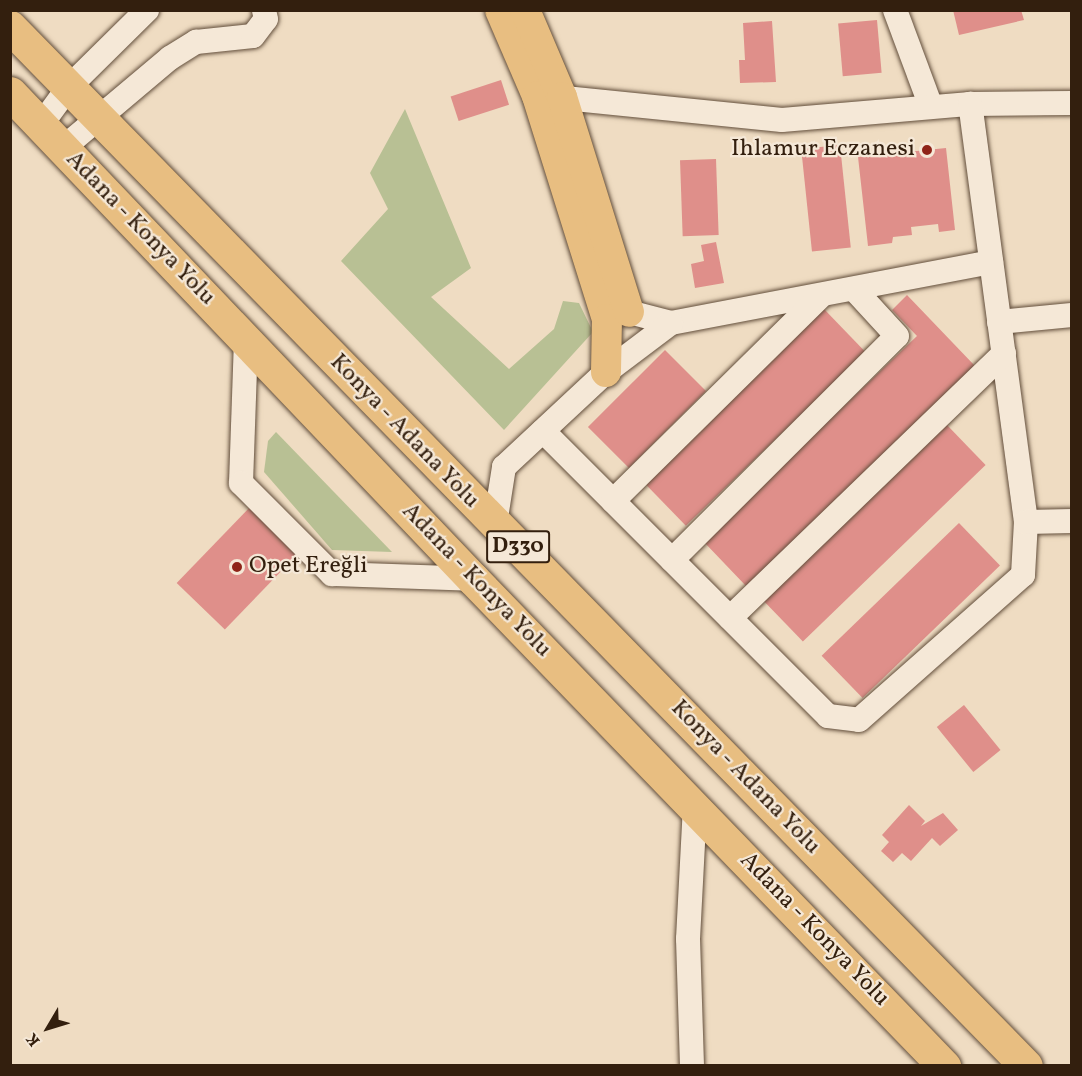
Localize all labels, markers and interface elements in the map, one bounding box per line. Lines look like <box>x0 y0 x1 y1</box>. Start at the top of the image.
place label: Ihlamur Eczanesi <box>731 136 915 164</box>
marker: Ihlamur Eczanesi <box>920 143 934 157</box>
street label: Adana - Konya Yolu <box>58 145 222 313</box>
street label: Konya - Adana Yolu <box>322 348 486 516</box>
street label: Adana - Konya Yolu <box>394 497 558 665</box>
road number: D330 <box>485 528 551 566</box>
place label: Opet Ereğli <box>249 553 367 581</box>
marker: Opet Ereğli <box>230 560 244 574</box>
street label: Konya - Adana Yolu <box>663 694 827 862</box>
street label: Adana - Konya Yolu <box>732 846 896 1014</box>
north arrow <box>18 998 78 1058</box>
text: K <box>22 1028 46 1050</box>

